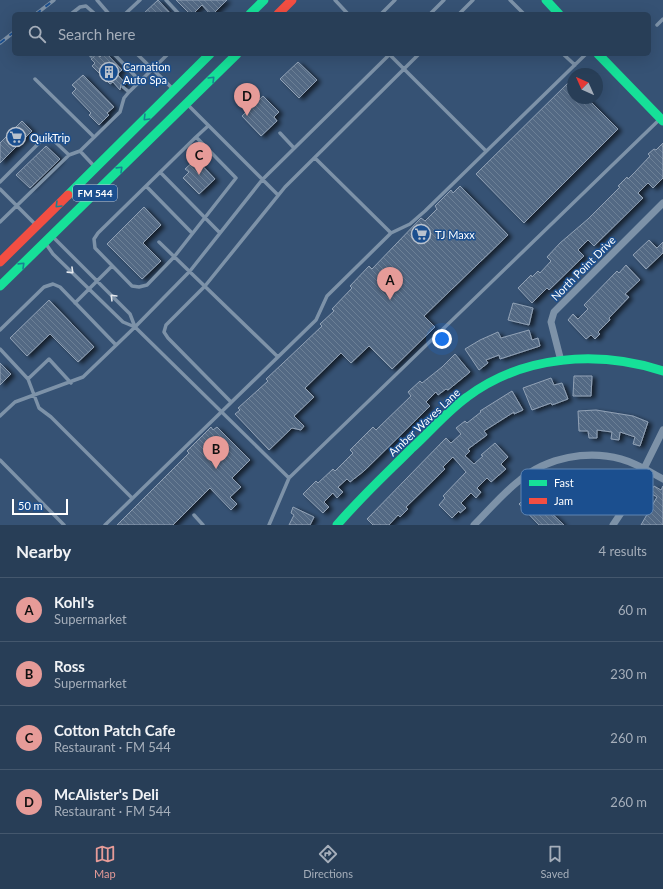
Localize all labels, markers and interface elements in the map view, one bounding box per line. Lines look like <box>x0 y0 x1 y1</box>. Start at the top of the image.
search box <box>12 12 651 56</box>
icon: search <box>26 23 48 45</box>
text: Search here <box>58 25 135 43</box>
place label: Carnation Auto Spa <box>123 60 171 86</box>
building icon: Carnation Auto Spa <box>98 61 120 83</box>
north arrow <box>567 68 603 104</box>
one-way arrow <box>207 76 215 84</box>
pin: D <box>234 83 260 116</box>
one-way arrow <box>143 113 151 121</box>
supermarket icon: QuikTrip <box>5 126 27 148</box>
place label: QuikTrip <box>30 131 70 144</box>
pin: C <box>186 142 212 175</box>
one-way arrow <box>115 166 123 174</box>
road number: FM 544 <box>73 185 117 201</box>
one-way arrow <box>55 200 63 208</box>
supermarket icon: TJ Maxx <box>410 223 432 245</box>
place label: TJ Maxx <box>435 228 475 241</box>
street label: North Point Drive <box>548 233 618 303</box>
one-way arrow <box>17 262 25 269</box>
one-way arrow <box>66 266 74 274</box>
pin: A <box>377 267 403 300</box>
one-way arrow <box>110 294 118 302</box>
your location <box>432 329 452 349</box>
street label: Amber Waves Lane <box>386 385 463 458</box>
pin: B <box>203 436 229 469</box>
legend <box>521 469 653 515</box>
text: Fast <box>554 476 574 489</box>
text: Jam <box>554 494 573 507</box>
scale bar <box>12 497 68 516</box>
text: 50 m <box>18 499 43 512</box>
text: Nearby <box>16 541 71 562</box>
text: 4 results <box>599 543 647 559</box>
text: Kohl's <box>54 593 94 611</box>
text: A <box>24 602 34 618</box>
text: 60 m <box>618 602 647 618</box>
text: Supermarket <box>54 611 127 627</box>
text: Ross <box>54 657 85 675</box>
text: B <box>25 666 33 682</box>
text: 230 m <box>610 666 647 682</box>
text: Supermarket <box>54 675 127 691</box>
text: Cotton Patch Cafe <box>54 721 175 739</box>
text: C <box>25 730 33 746</box>
text: 260 m <box>610 730 647 746</box>
text: Restaurant · FM 544 <box>54 739 171 755</box>
text: McAlister's Deli <box>54 785 159 803</box>
text: D <box>24 794 34 810</box>
text: 260 m <box>610 794 647 810</box>
text: Restaurant · FM 544 <box>54 803 171 819</box>
tab: Map <box>94 843 116 880</box>
tab: Directions <box>303 843 353 880</box>
tab: Saved <box>540 843 569 880</box>

